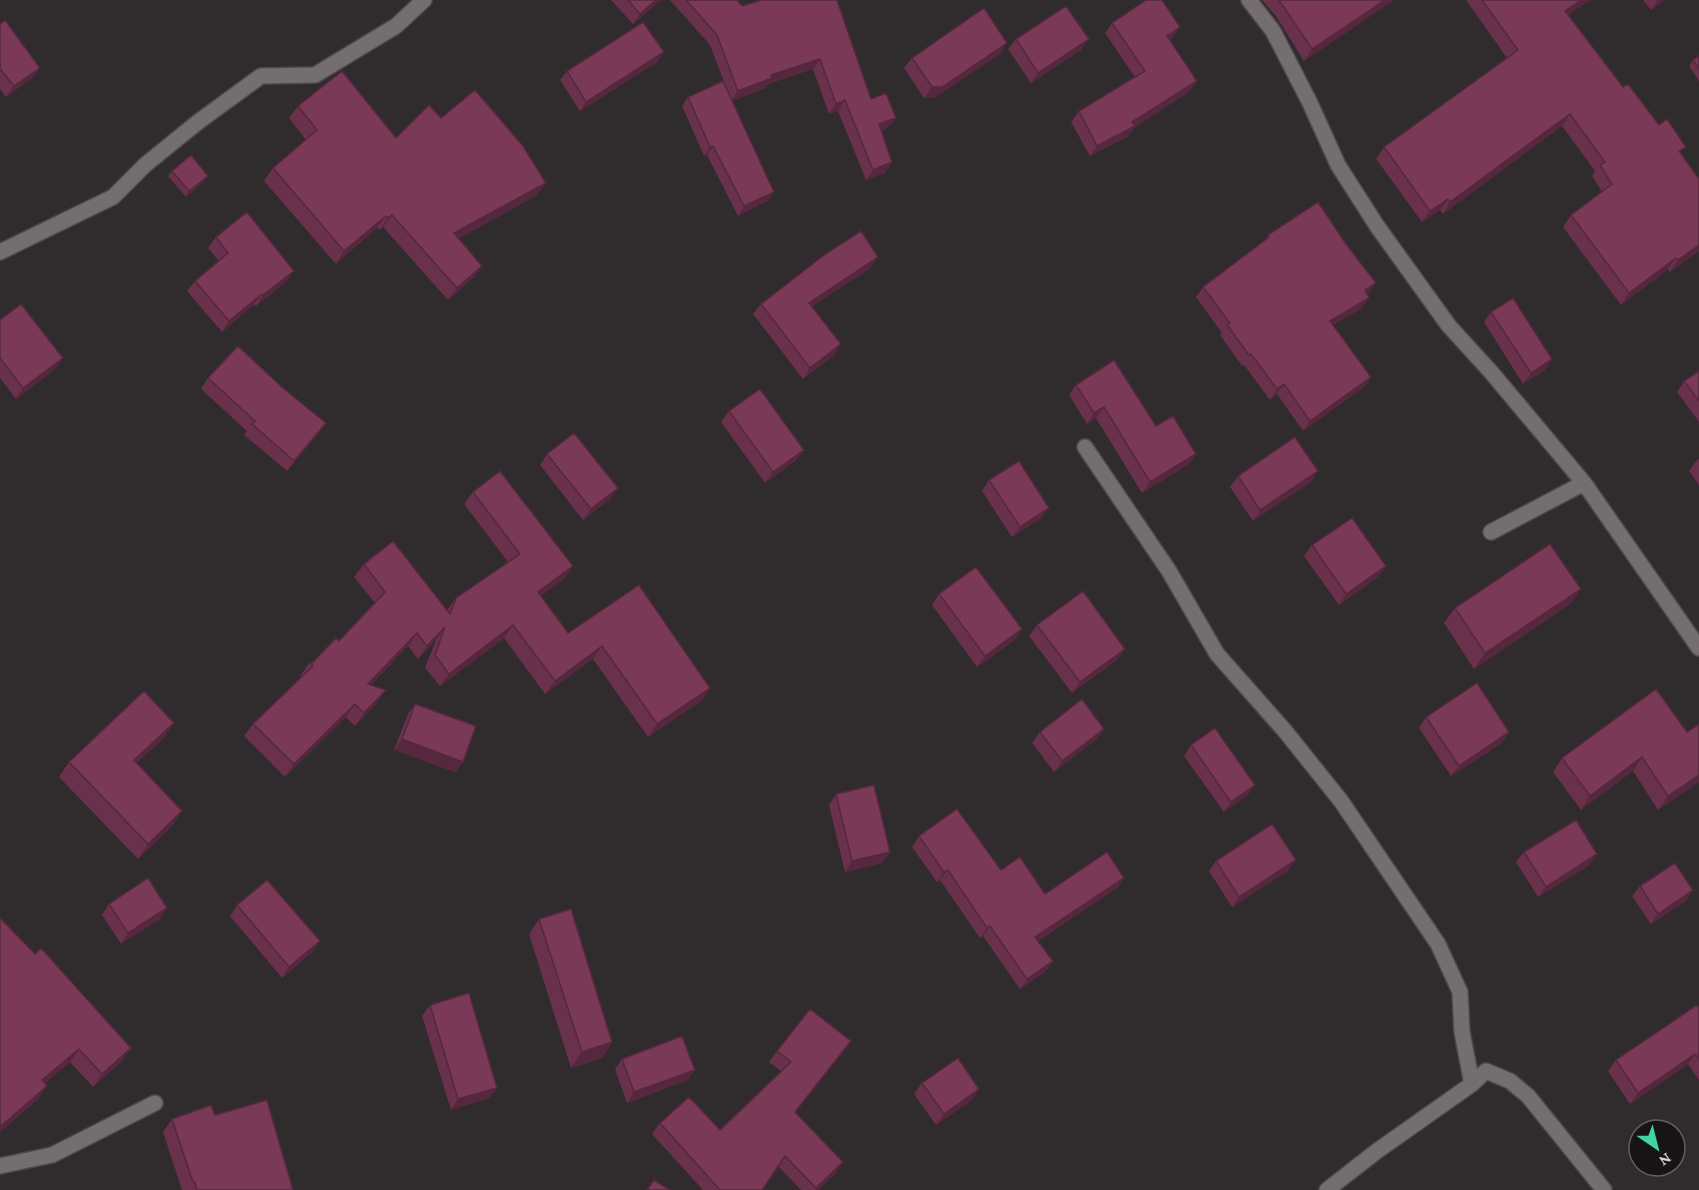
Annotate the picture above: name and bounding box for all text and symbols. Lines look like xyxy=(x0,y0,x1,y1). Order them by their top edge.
north arrow xyxy=(1627,1118,1687,1178)
text: N xyxy=(1656,1150,1675,1170)

